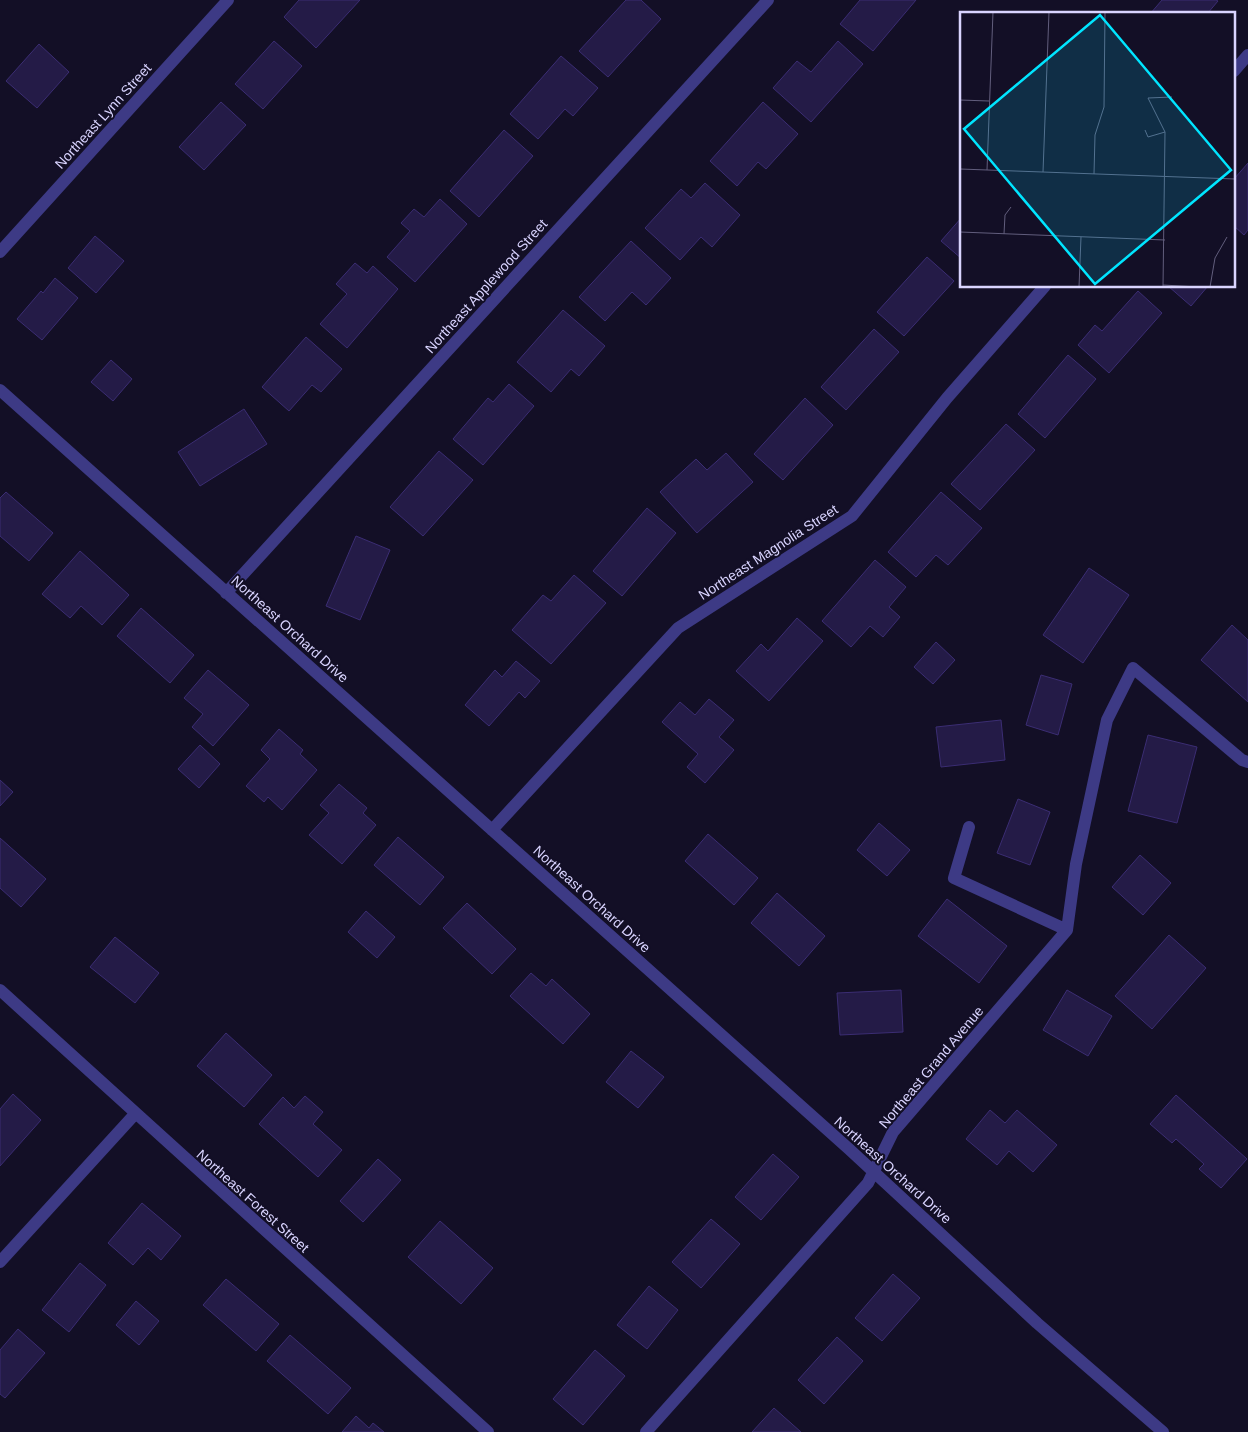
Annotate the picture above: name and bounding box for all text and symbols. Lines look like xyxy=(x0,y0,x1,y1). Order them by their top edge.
inset map xyxy=(960,12,1236,288)
street label: Northeast Lynn Street xyxy=(52,60,154,172)
street label: Northeast Applewood Street xyxy=(422,216,550,356)
street label: Northeast Magnolia Street xyxy=(695,501,841,603)
street label: Northeast Orchard Drive xyxy=(228,572,352,686)
street label: Northeast Orchard Drive xyxy=(530,842,654,956)
street label: Northeast Grand Avenue xyxy=(875,1003,987,1131)
street label: Northeast Orchard Drive xyxy=(831,1113,955,1227)
street label: Northeast Forest Street xyxy=(194,1146,312,1256)

